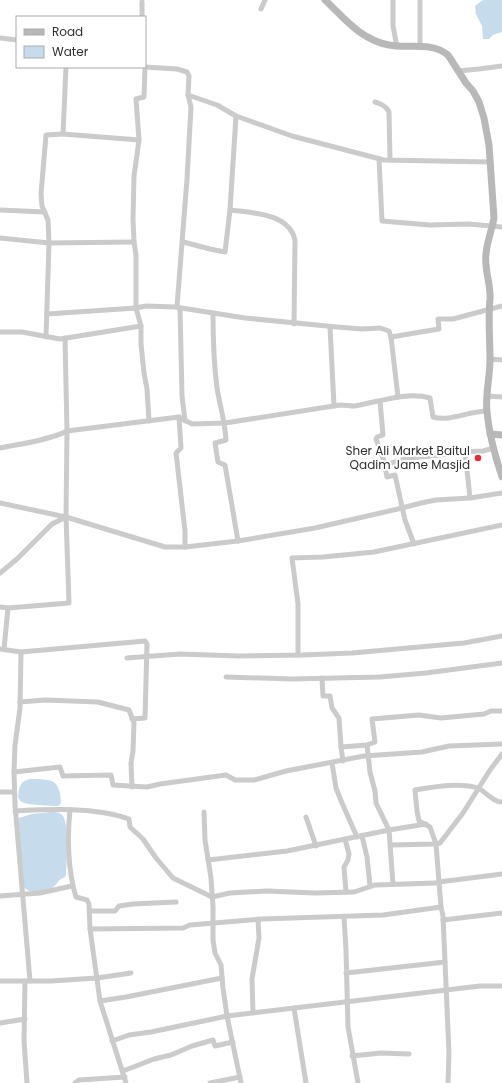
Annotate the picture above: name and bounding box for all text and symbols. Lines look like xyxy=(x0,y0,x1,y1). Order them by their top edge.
legend xyxy=(16,16,146,68)
text: Road xyxy=(52,23,83,40)
text: Water xyxy=(52,43,89,60)
place label: Sher Ali Market Baitul Qadim Jame Masjid xyxy=(345,442,470,473)
marker: Sher Ali Market Baitul Qadim Jame Masjid xyxy=(473,453,483,463)

